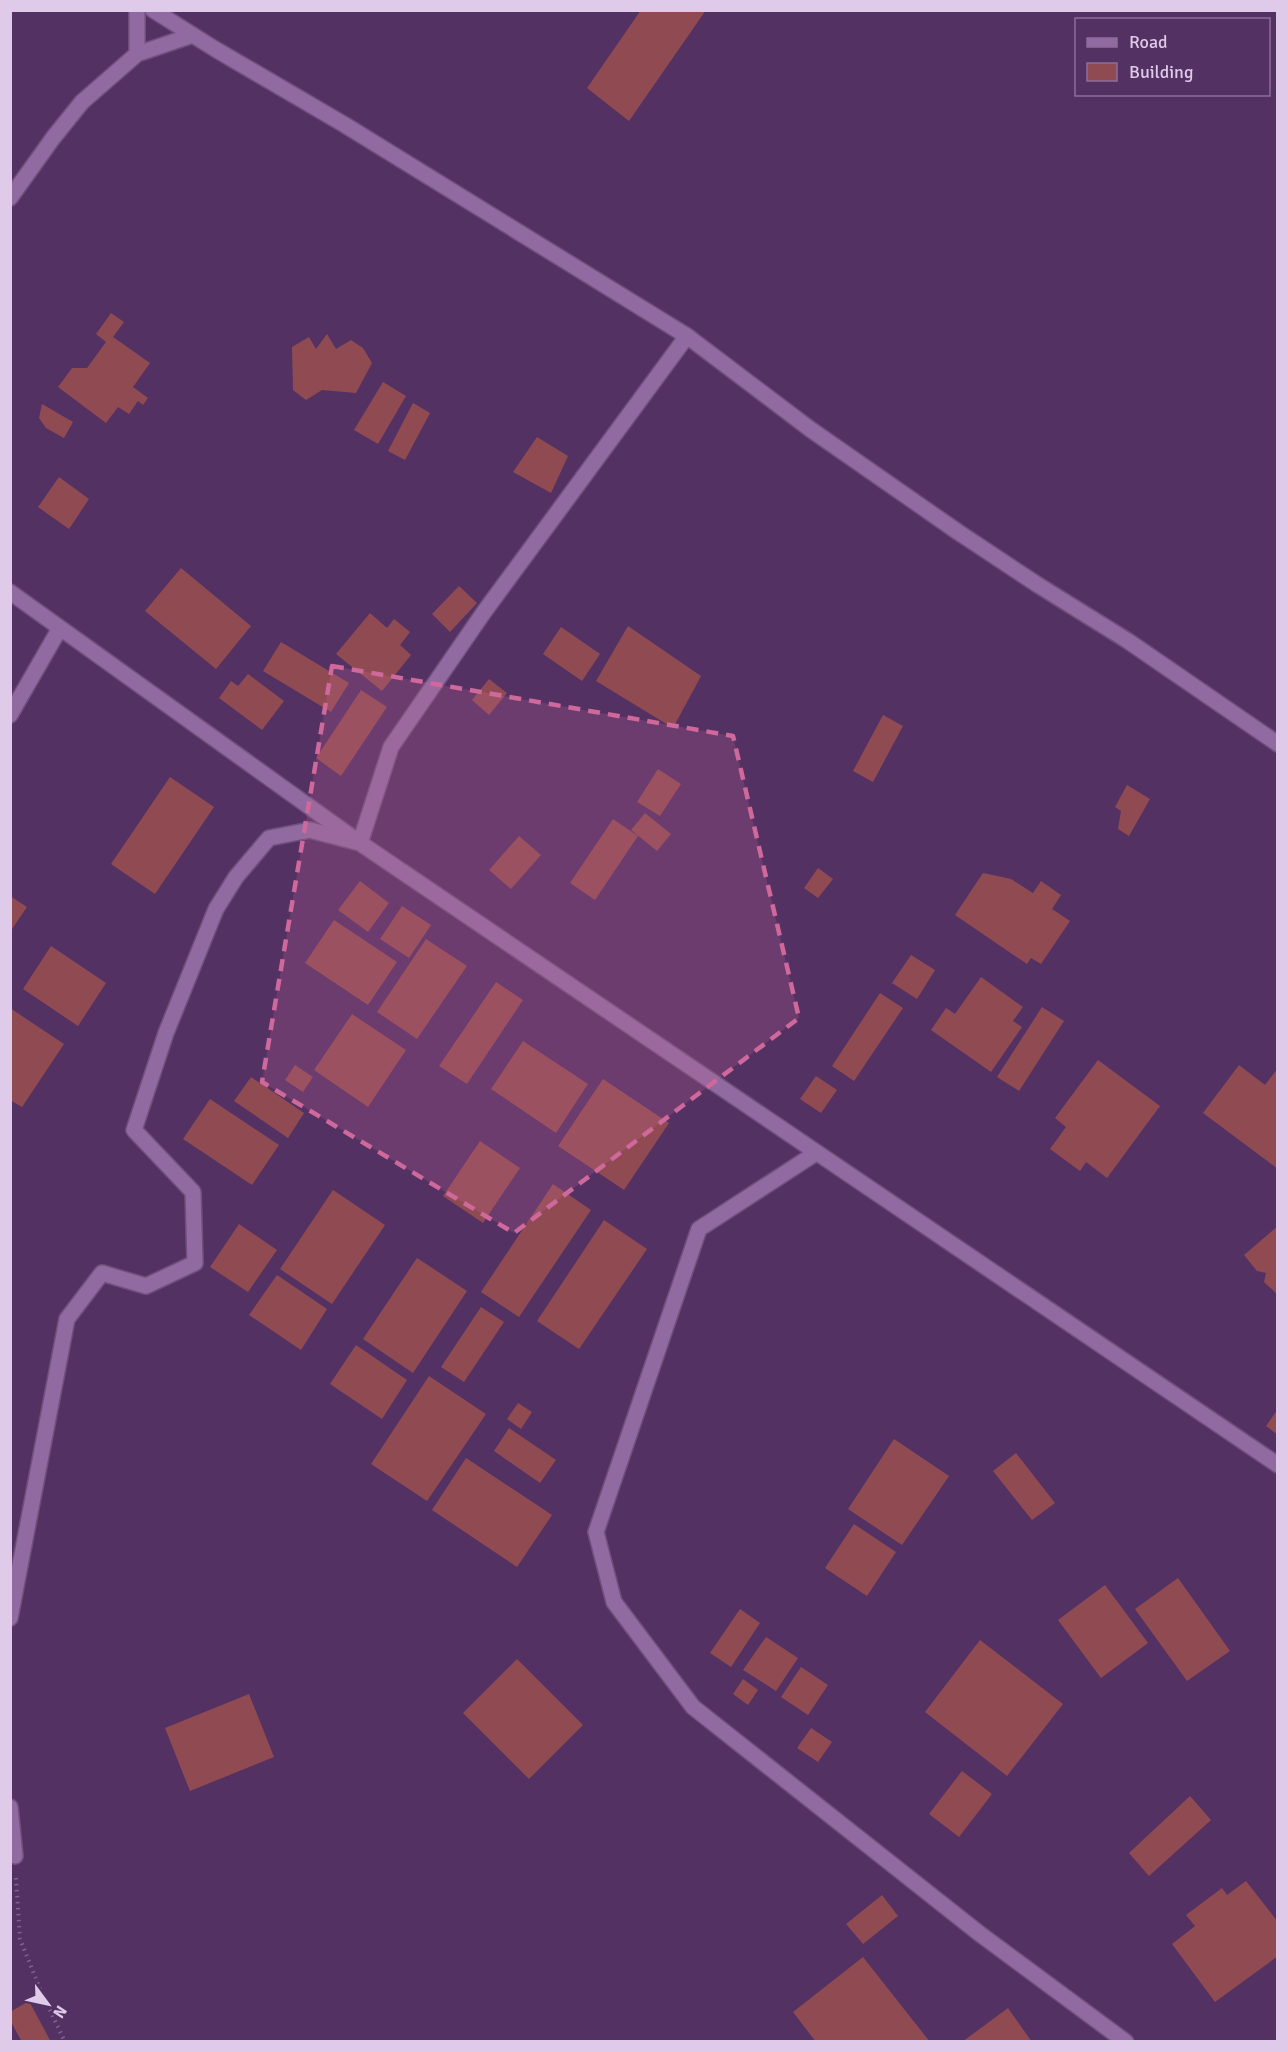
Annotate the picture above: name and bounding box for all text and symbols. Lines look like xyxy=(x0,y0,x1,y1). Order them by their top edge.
legend xyxy=(1075,18,1270,96)
text: Road xyxy=(1129,31,1168,53)
text: Building xyxy=(1129,61,1193,83)
north arrow xyxy=(18,1974,78,2034)
text: N xyxy=(48,2002,71,2022)

